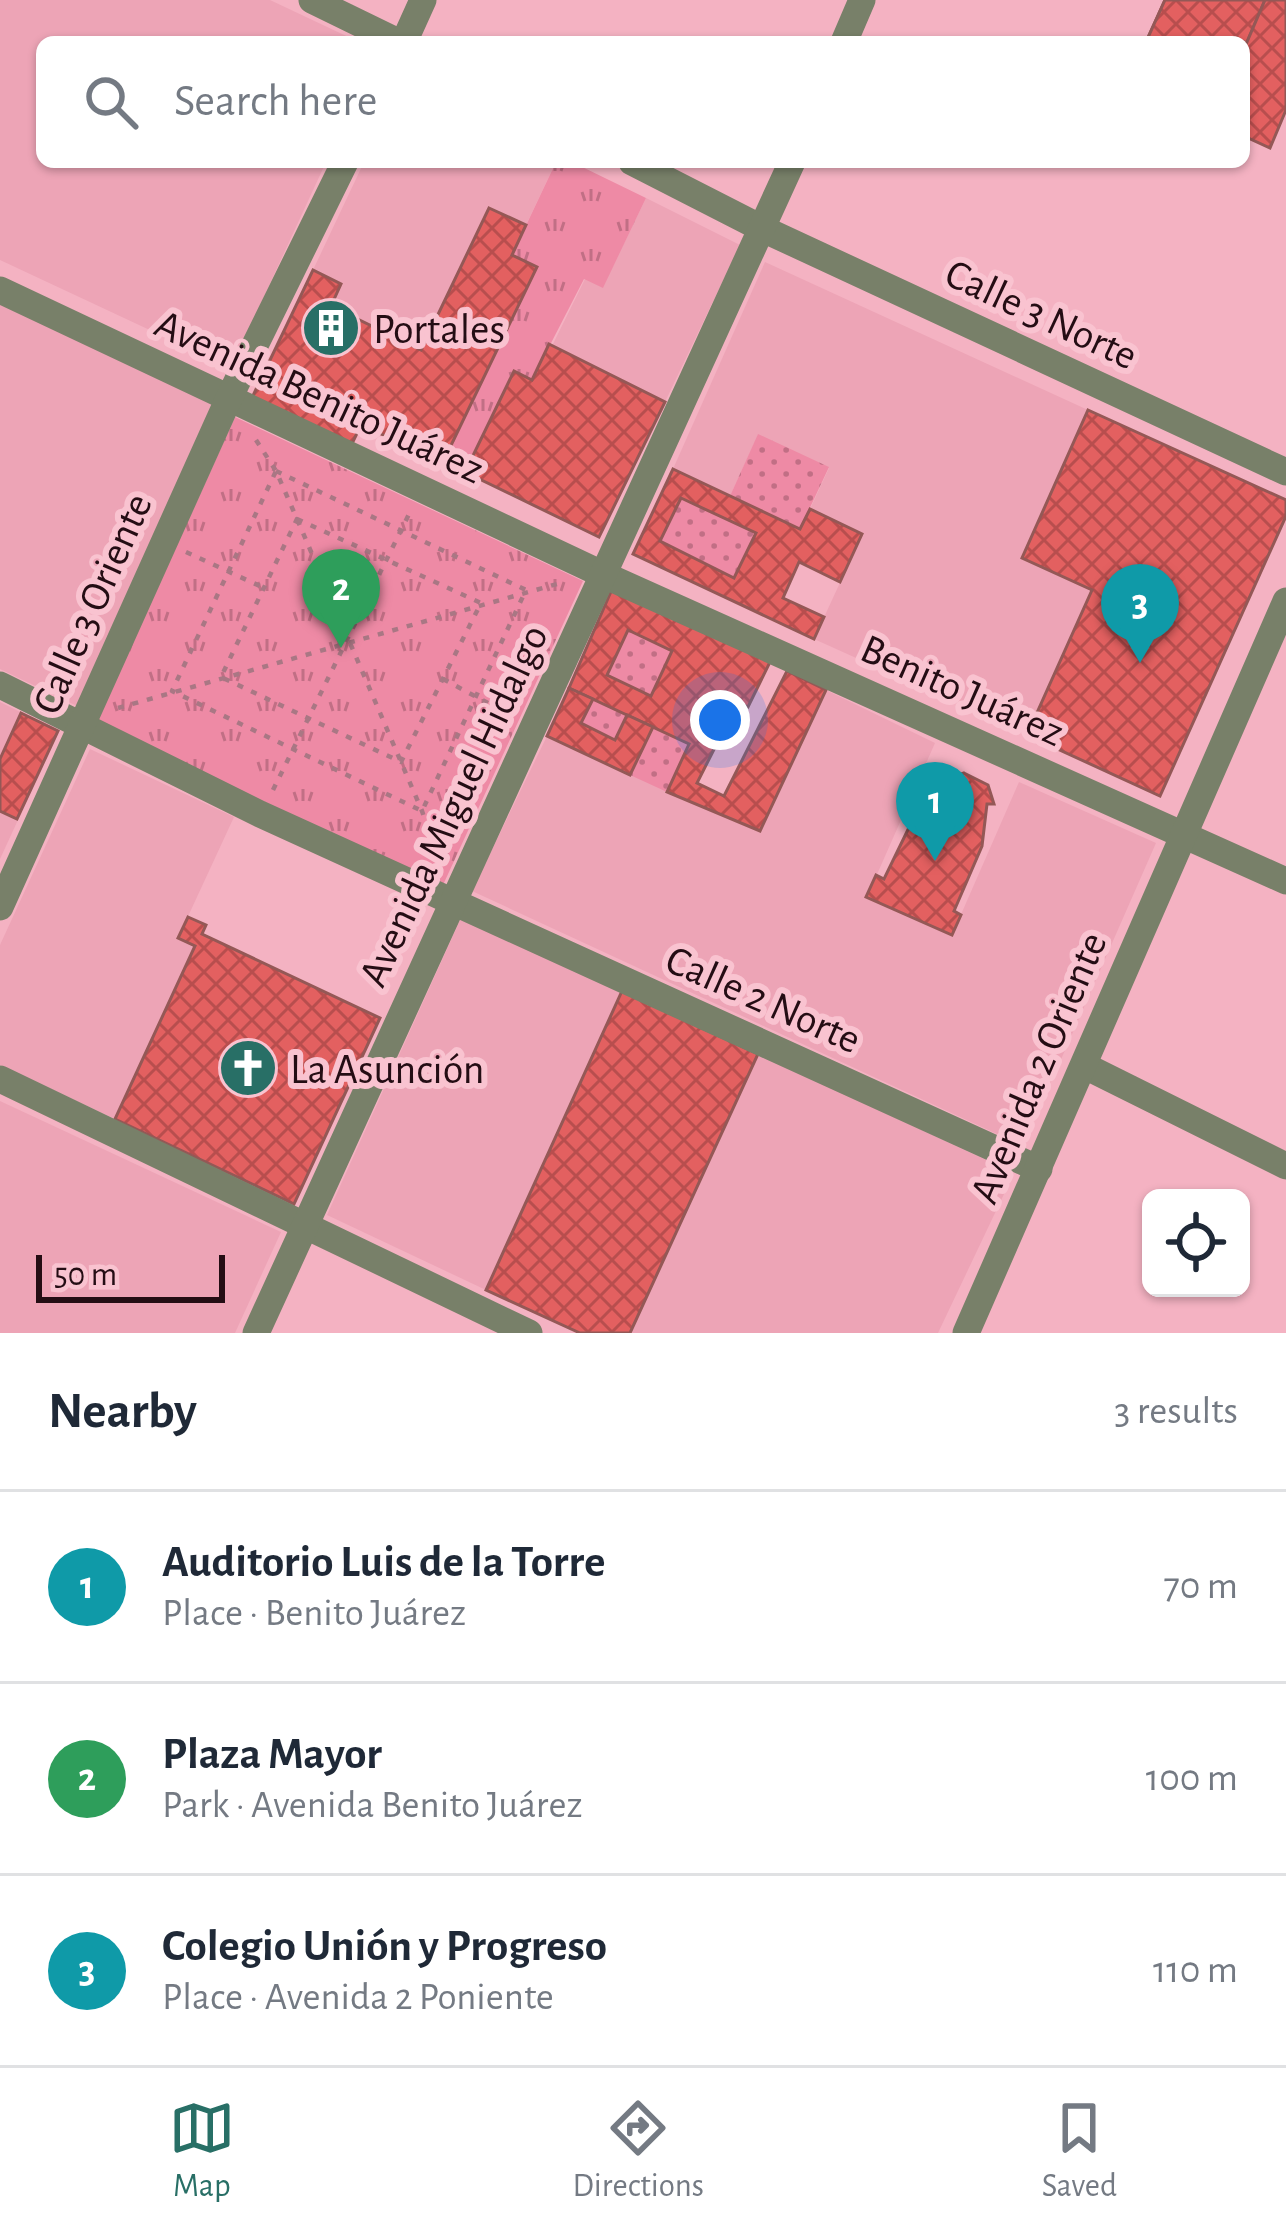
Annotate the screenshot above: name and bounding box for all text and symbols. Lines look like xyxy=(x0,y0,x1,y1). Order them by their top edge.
search box xyxy=(36,36,1250,168)
icon: search xyxy=(78,69,144,135)
text: Search here xyxy=(174,79,377,124)
street label: Calle 3 Norte xyxy=(939,252,1144,377)
building icon: Portales xyxy=(300,297,362,359)
street label: Avenida Benito Juárez xyxy=(149,302,490,491)
place label: Portales xyxy=(373,309,505,351)
street label: Calle 3 Oriente xyxy=(26,487,160,720)
pin: 2 xyxy=(302,549,380,648)
pin: 3 xyxy=(1101,564,1179,663)
street label: Avenida Miguel Hidalgo xyxy=(352,619,556,993)
street label: Benito Juárez xyxy=(855,628,1070,754)
your location xyxy=(690,690,750,750)
pin: 1 xyxy=(896,762,974,861)
street label: Avenida 2 Oriente xyxy=(963,926,1115,1209)
street label: Calle 2 Norte xyxy=(660,938,867,1061)
church icon: La Asunción xyxy=(217,1037,279,1099)
place label: La Asunción xyxy=(290,1049,485,1091)
map controls xyxy=(1142,1189,1250,1297)
button: locate xyxy=(1142,1189,1250,1297)
scale bar xyxy=(36,1249,225,1302)
text: 50 m xyxy=(54,1259,117,1292)
text: Nearby xyxy=(48,1386,197,1437)
text: 3 results xyxy=(1114,1392,1238,1431)
text: Auditorio Luis de la Torre xyxy=(162,1540,605,1585)
text: 1 xyxy=(80,1567,94,1606)
text: 70 m xyxy=(1164,1567,1238,1606)
text: Place · Benito Juárez xyxy=(162,1594,466,1633)
text: Plaza Mayor xyxy=(162,1732,382,1777)
text: 2 xyxy=(78,1759,96,1798)
text: 100 m xyxy=(1146,1759,1238,1798)
text: Park · Avenida Benito Juárez xyxy=(162,1786,582,1825)
text: Colegio Unión y Progreso xyxy=(162,1924,607,1969)
text: 3 xyxy=(79,1951,95,1990)
text: 110 m xyxy=(1153,1951,1238,1990)
text: Place · Avenida 2 Poniente xyxy=(162,1978,554,2017)
tab: Map xyxy=(169,2095,235,2207)
tab: Directions xyxy=(572,2095,704,2207)
tab: Saved xyxy=(1042,2095,1117,2207)

